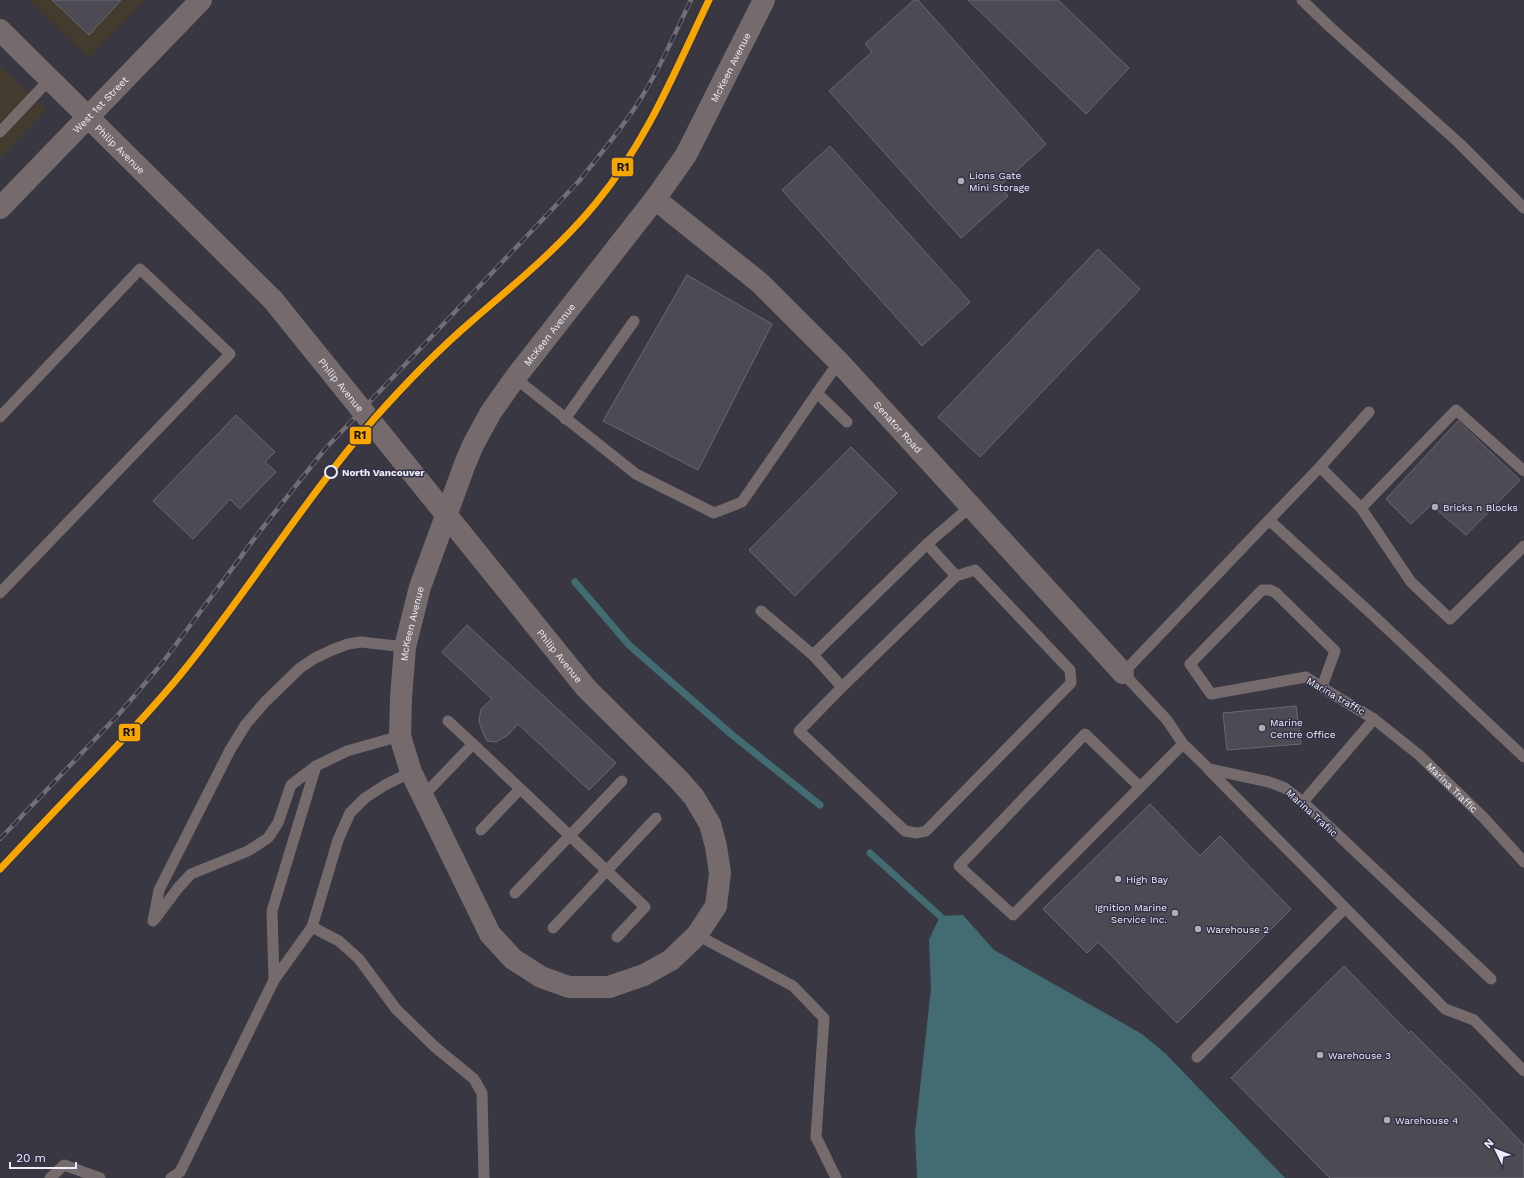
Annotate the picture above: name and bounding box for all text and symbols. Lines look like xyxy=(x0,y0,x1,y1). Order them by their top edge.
street label: McKeen Avenue xyxy=(708,30,752,104)
street label: West 1st Street xyxy=(70,73,131,135)
street label: Philip Avenue xyxy=(93,122,147,176)
line badge: R1 xyxy=(611,157,634,177)
text: R1 xyxy=(617,161,629,174)
place label: Lions Gate Mini Storage xyxy=(969,170,1030,193)
marker: Lions Gate Mini Storage xyxy=(956,176,966,186)
street label: McKeen Avenue xyxy=(521,301,577,368)
street label: Philip Avenue xyxy=(317,356,366,414)
street label: Senator Road xyxy=(872,399,924,455)
line badge: R1 xyxy=(349,426,372,445)
text: R1 xyxy=(354,429,366,442)
marker: North Vancouver xyxy=(324,465,338,479)
place label: North Vancouver xyxy=(342,467,425,478)
marker: Bricks n Blocks xyxy=(1430,502,1440,512)
place label: Bricks n Blocks xyxy=(1443,502,1518,513)
street label: McKeen Avenue xyxy=(398,585,426,661)
street label: Philip Avenue xyxy=(535,627,585,685)
street label: Marina traffic xyxy=(1305,675,1367,717)
place label: Marine Centre Office xyxy=(1270,717,1336,740)
line badge: R1 xyxy=(118,723,141,742)
marker: Marine Centre Office xyxy=(1257,723,1267,733)
text: R1 xyxy=(123,726,135,739)
street label: Marina Traffic xyxy=(1424,760,1480,815)
street label: Marina Trafiic xyxy=(1284,787,1340,839)
marker: High Bay xyxy=(1113,874,1123,884)
place label: High Bay xyxy=(1126,874,1169,885)
place label: Ignition Marine Service Inc. xyxy=(1095,902,1167,925)
marker: Ignition Marine Service Inc. xyxy=(1170,908,1180,918)
marker: Warehouse 2 xyxy=(1193,924,1203,934)
place label: Warehouse 2 xyxy=(1206,924,1269,935)
marker: Warehouse 3 xyxy=(1315,1050,1325,1060)
place label: Warehouse 3 xyxy=(1328,1050,1391,1061)
marker: Warehouse 4 xyxy=(1382,1115,1392,1125)
place label: Warehouse 4 xyxy=(1395,1115,1458,1126)
north arrow xyxy=(1476,1130,1516,1170)
text: N xyxy=(1482,1136,1497,1151)
scale bar xyxy=(10,1144,76,1170)
text: 20 m xyxy=(16,1151,46,1165)

